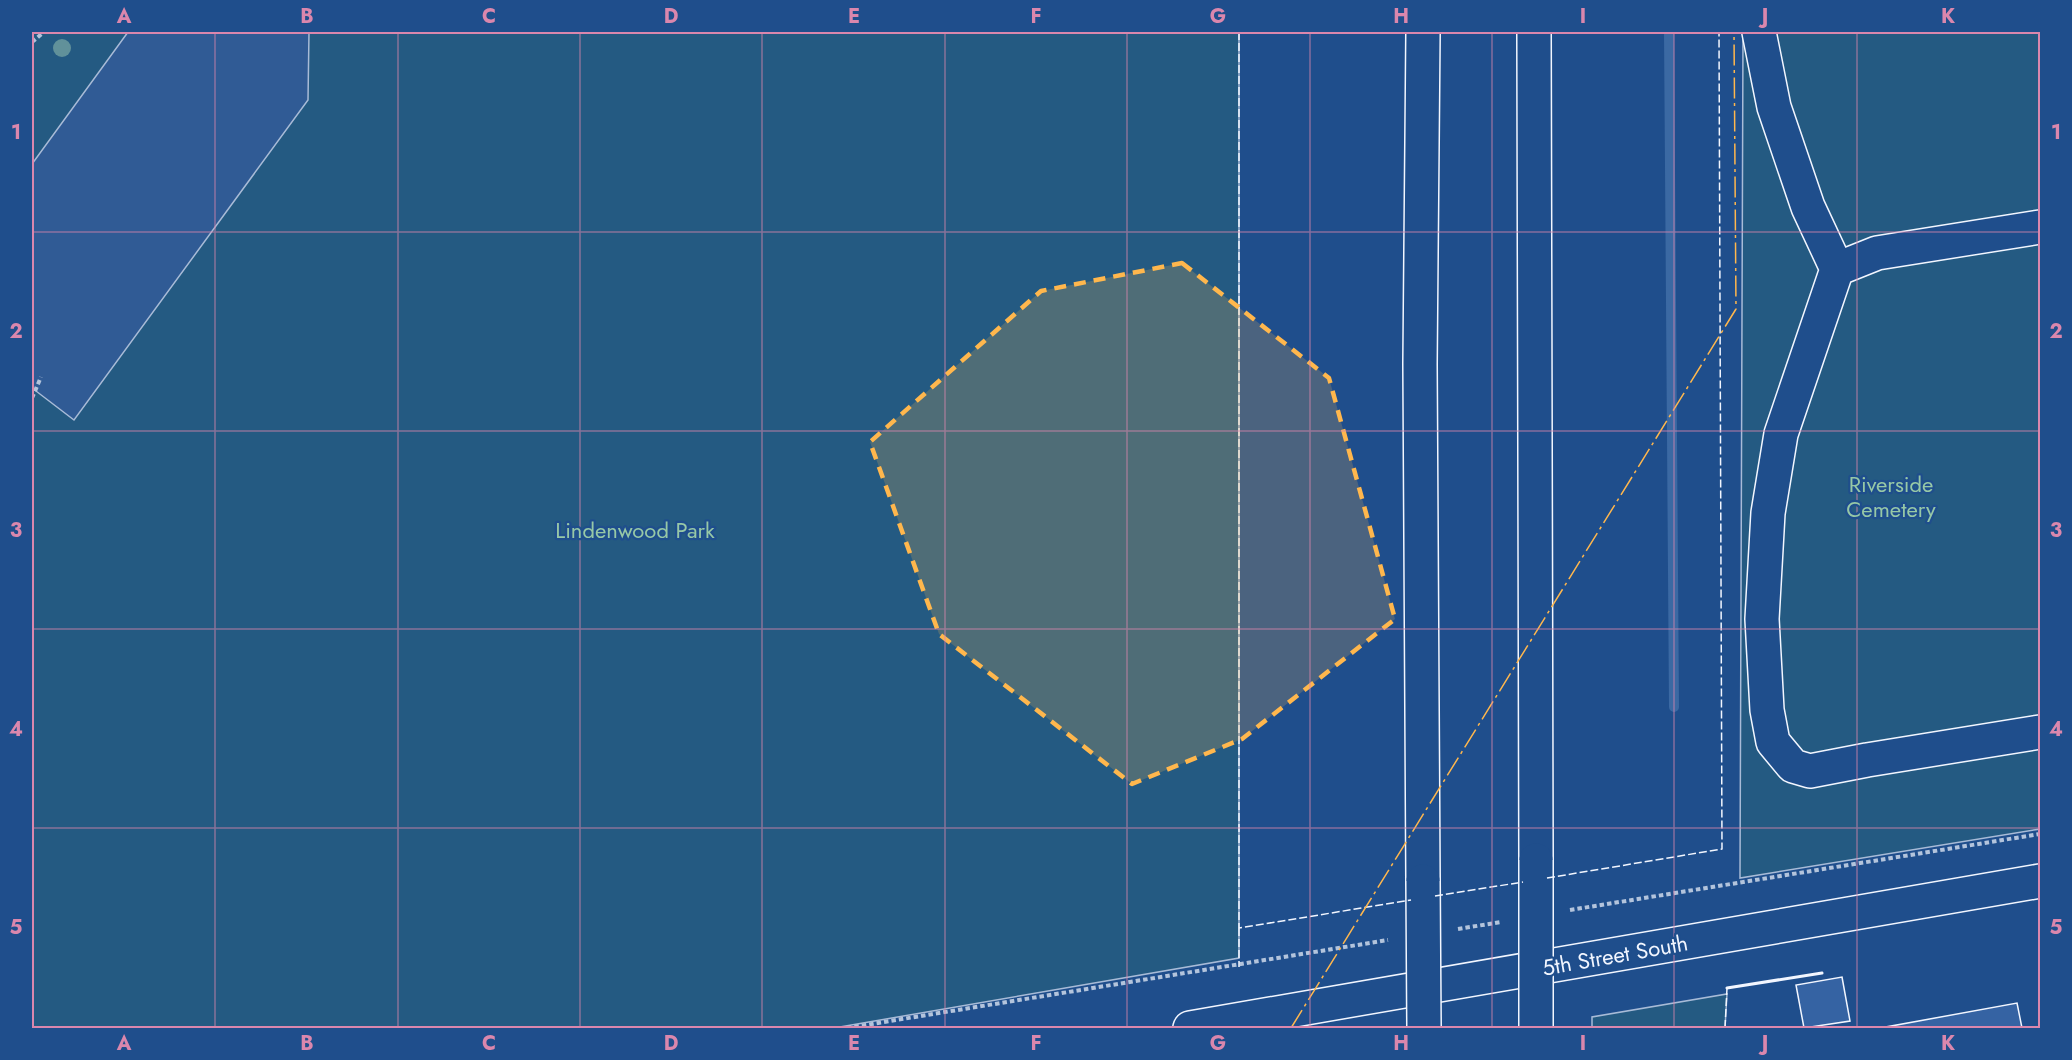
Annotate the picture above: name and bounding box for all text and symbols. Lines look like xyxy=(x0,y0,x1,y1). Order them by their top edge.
text: A xyxy=(116,2,132,31)
text: B xyxy=(300,2,314,31)
text: C xyxy=(482,2,496,31)
text: D xyxy=(664,2,678,31)
text: E xyxy=(848,2,860,31)
text: F xyxy=(1030,2,1042,31)
text: G xyxy=(1210,2,1226,31)
text: H xyxy=(1393,2,1409,31)
text: I xyxy=(1580,2,1586,31)
text: J xyxy=(1758,2,1768,31)
text: K xyxy=(1941,2,1955,31)
text: 1 xyxy=(11,118,21,147)
text: 1 xyxy=(2051,118,2061,147)
text: 2 xyxy=(9,317,23,346)
text: 2 xyxy=(2049,317,2063,346)
park label: Riverside Cemetery xyxy=(1846,468,1936,525)
park label: Lindenwood Park xyxy=(555,514,715,546)
text: 3 xyxy=(10,516,22,545)
text: 3 xyxy=(2050,516,2062,545)
text: 4 xyxy=(9,715,23,744)
text: 4 xyxy=(2049,715,2063,744)
text: 5 xyxy=(10,913,23,942)
text: 5 xyxy=(2050,913,2063,942)
street label: 5th Street South xyxy=(1540,926,1690,984)
text: A xyxy=(116,1029,132,1058)
text: B xyxy=(300,1029,314,1058)
text: C xyxy=(482,1029,496,1058)
text: D xyxy=(664,1029,678,1058)
text: E xyxy=(848,1029,860,1058)
text: F xyxy=(1030,1029,1042,1058)
text: G xyxy=(1210,1029,1226,1058)
text: H xyxy=(1393,1029,1409,1058)
text: I xyxy=(1580,1029,1586,1058)
text: J xyxy=(1758,1029,1768,1058)
text: K xyxy=(1941,1029,1955,1058)

